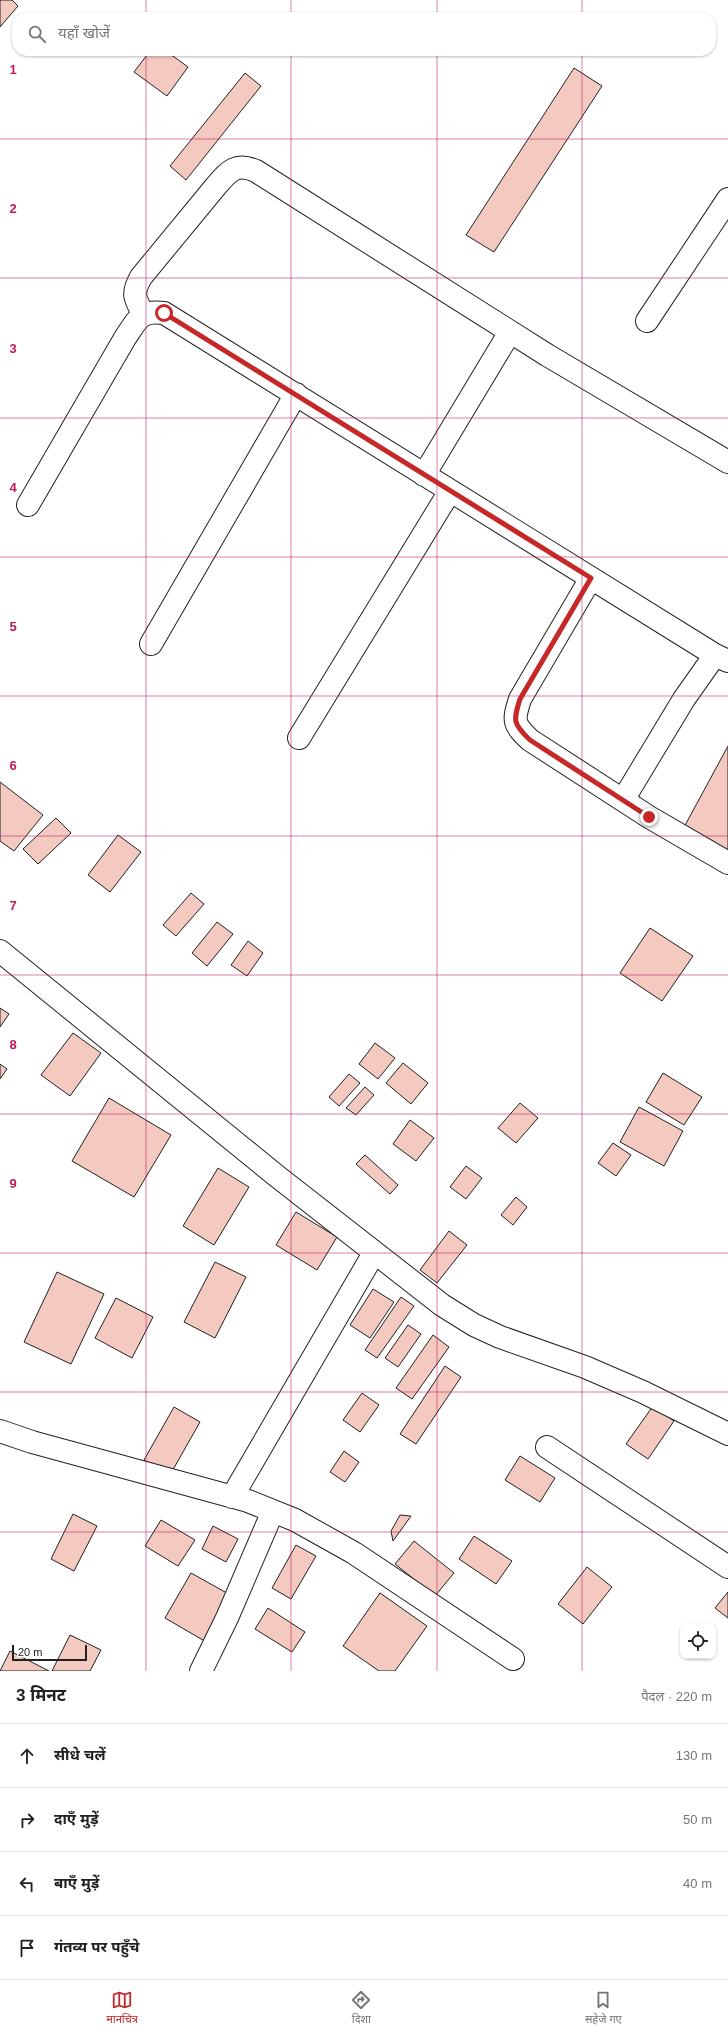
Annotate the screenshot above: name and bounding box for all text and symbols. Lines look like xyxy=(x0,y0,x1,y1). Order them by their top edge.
search box xyxy=(12,12,716,56)
icon: search xyxy=(26,23,48,45)
text: यहाँ खोजें xyxy=(58,24,110,41)
text: 1 xyxy=(9,62,17,77)
text: 2 xyxy=(9,201,17,216)
route start xyxy=(155,304,173,322)
text: 3 xyxy=(9,341,17,356)
text: 4 xyxy=(9,480,17,495)
text: 5 xyxy=(9,619,17,634)
text: 6 xyxy=(9,758,17,773)
route end xyxy=(640,808,658,826)
text: 7 xyxy=(9,898,17,913)
text: 8 xyxy=(9,1037,17,1052)
text: 9 xyxy=(9,1176,17,1191)
map controls xyxy=(680,1623,716,1659)
button: locate xyxy=(680,1623,716,1659)
scale bar xyxy=(12,1643,87,1662)
text: 20 m xyxy=(18,1646,42,1658)
text: 3 मिनट xyxy=(16,1686,66,1705)
text: पैदल · 220 m xyxy=(641,1689,712,1704)
icon: ahead xyxy=(16,1745,38,1767)
text: सीधे चलें xyxy=(54,1746,105,1763)
text: 130 m xyxy=(676,1748,712,1763)
icon: right xyxy=(16,1809,38,1831)
text: दाएँ मुड़ें xyxy=(54,1810,98,1827)
text: 50 m xyxy=(683,1812,712,1827)
icon: left xyxy=(16,1873,38,1895)
text: बाएँ मुड़ें xyxy=(54,1874,99,1891)
text: 40 m xyxy=(683,1876,712,1891)
icon: arrive xyxy=(16,1937,38,1959)
text: गंतव्य पर पहुँचे xyxy=(54,1938,139,1955)
tab: मानचित्र xyxy=(106,1989,138,2027)
tab: दिशा xyxy=(350,1989,372,2027)
tab: सहेजे गए xyxy=(585,1989,622,2027)

